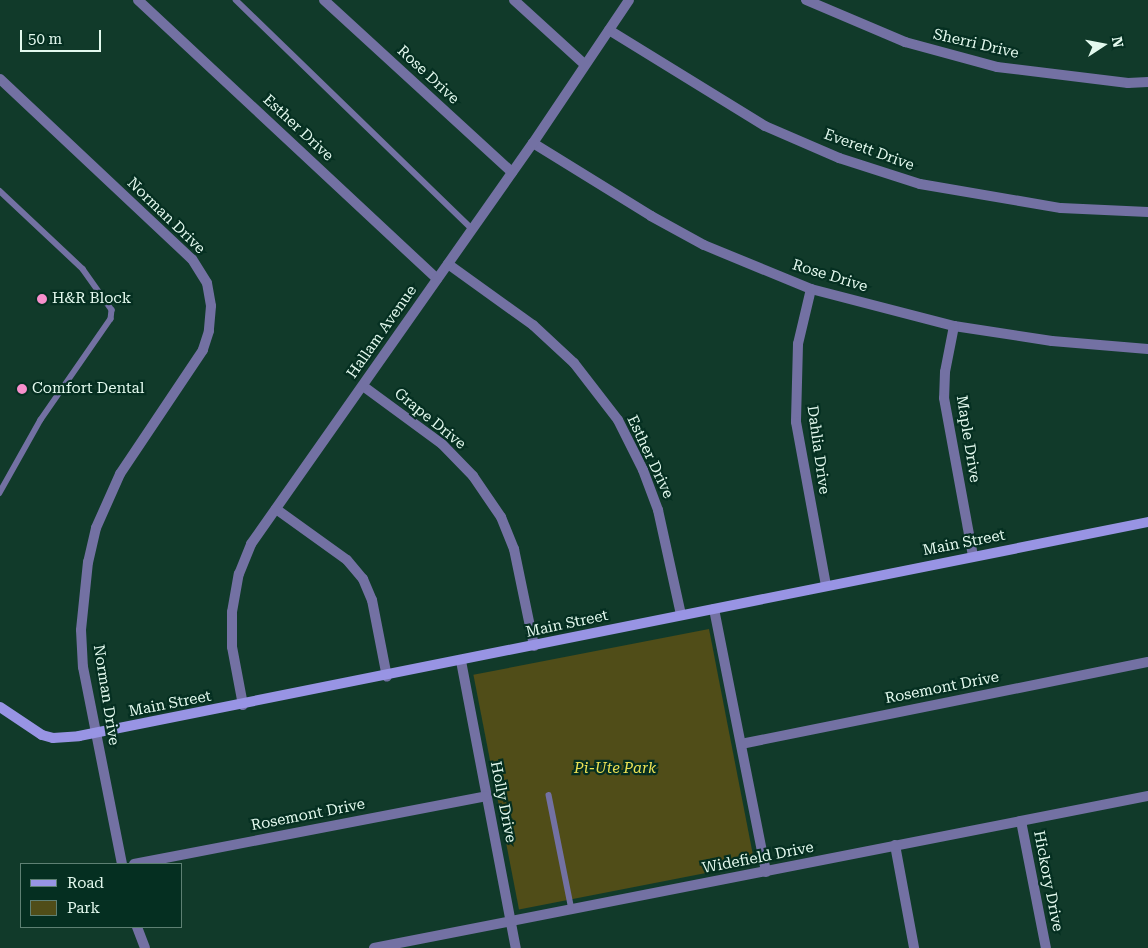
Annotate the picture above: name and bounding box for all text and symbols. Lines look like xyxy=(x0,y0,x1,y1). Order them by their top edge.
scale bar xyxy=(22,20,104,52)
north arrow xyxy=(1078,20,1128,70)
street label: Sherri Drive xyxy=(931,25,1021,63)
text: 50 m xyxy=(28,30,62,48)
text: N xyxy=(1109,35,1127,49)
street label: Rose Drive xyxy=(393,42,463,108)
street label: Esther Drive xyxy=(259,91,337,165)
street label: Everett Drive xyxy=(821,125,917,175)
street label: Norman Drive xyxy=(123,174,209,258)
street label: Rose Drive xyxy=(790,256,870,296)
street label: Hallam Avenue xyxy=(343,282,421,382)
place label: H&R Block xyxy=(52,290,131,308)
marker: H&R Block xyxy=(36,293,48,305)
place label: Comfort Dental xyxy=(32,380,144,398)
marker: Comfort Dental xyxy=(16,383,28,395)
street label: Grape Drive xyxy=(391,385,469,453)
street label: Maple Drive xyxy=(952,394,984,484)
street label: Dahlia Drive xyxy=(803,404,833,496)
street label: Esther Drive xyxy=(623,413,677,501)
street label: Main Street xyxy=(921,526,1007,560)
street label: Main Street xyxy=(524,607,610,641)
street label: Norman Drive xyxy=(89,643,123,747)
street label: Rosemont Drive xyxy=(883,668,1001,708)
street label: Main Street xyxy=(127,687,213,721)
street label: Holly Drive xyxy=(486,760,520,844)
park label: Pi-Ute Park xyxy=(574,760,656,778)
street label: Rosemont Drive xyxy=(249,795,367,835)
street label: Hickory Drive xyxy=(1029,829,1067,933)
street label: Widefield Drive xyxy=(701,838,815,878)
legend xyxy=(20,863,182,928)
text: Road xyxy=(67,874,104,892)
text: Park xyxy=(67,899,100,917)

